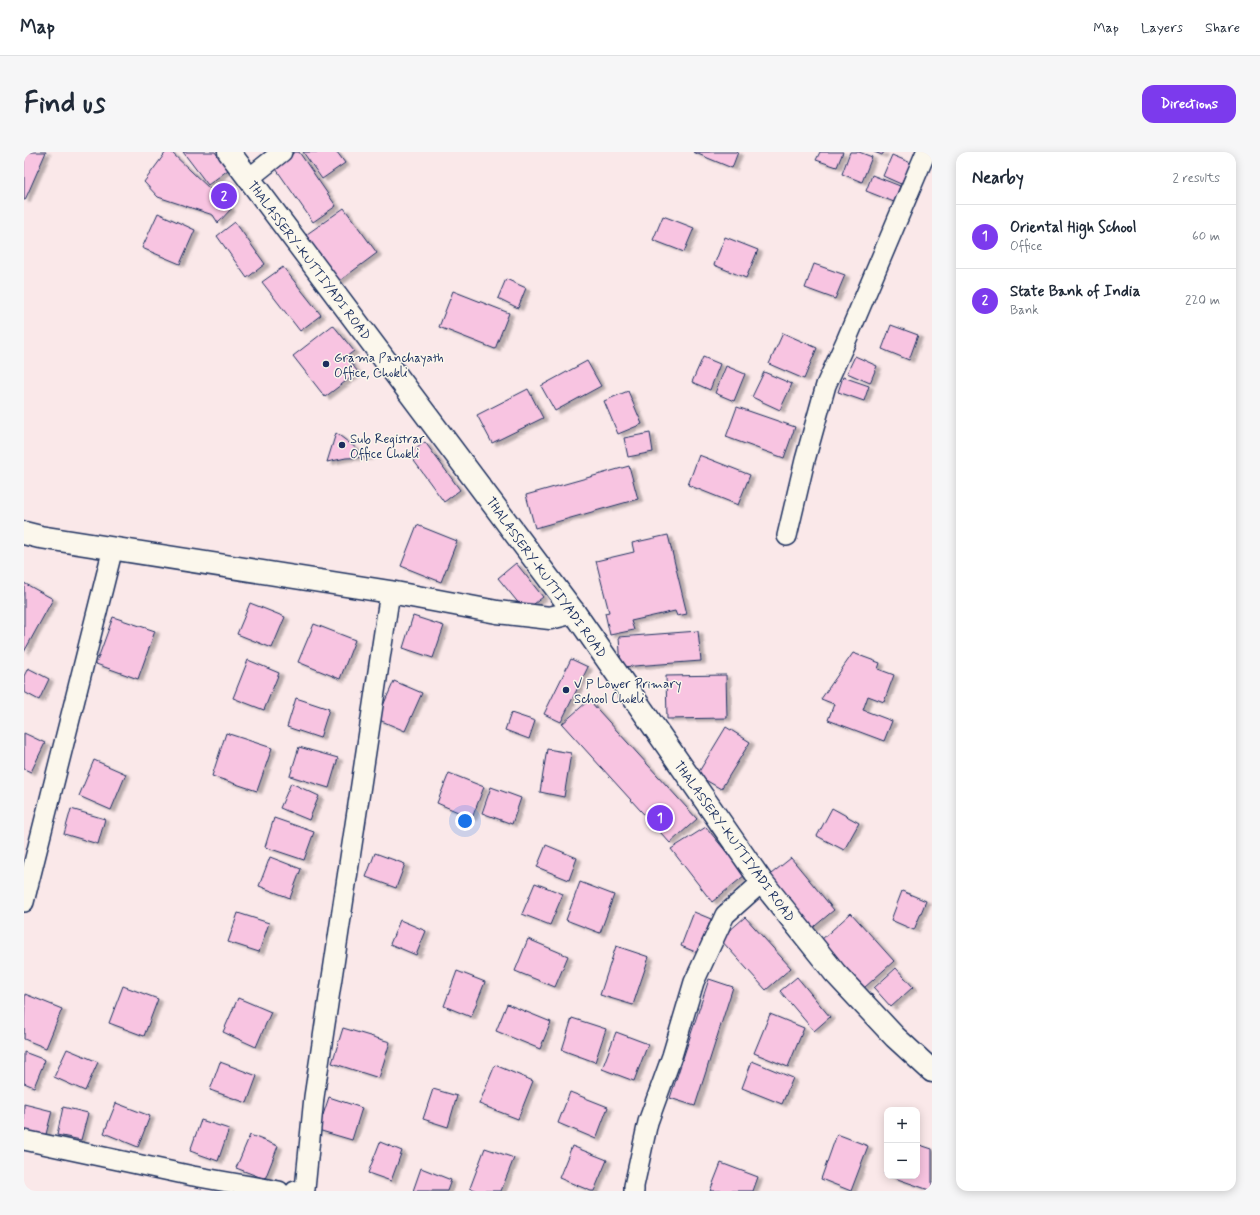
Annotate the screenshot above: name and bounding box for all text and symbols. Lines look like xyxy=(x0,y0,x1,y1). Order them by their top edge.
text: Map xyxy=(20,15,55,40)
text: Map xyxy=(1093,19,1119,37)
text: Layers xyxy=(1141,19,1183,37)
text: Share xyxy=(1205,19,1240,37)
button: Directions xyxy=(1142,85,1236,123)
text: Find us xyxy=(24,86,105,123)
text: Nearby xyxy=(972,167,1024,189)
text: 2 results xyxy=(1173,170,1220,187)
street label: THALASSERY-KUTTIYADI ROAD xyxy=(243,178,374,344)
pin: 2 xyxy=(211,181,237,211)
text: Oriental High School xyxy=(1010,218,1136,238)
text: 1 xyxy=(982,228,988,245)
text: 60 m xyxy=(1192,228,1220,245)
text: Office xyxy=(1010,238,1042,255)
text: State Bank of India xyxy=(1010,282,1141,302)
text: 2 xyxy=(982,292,988,309)
text: 220 m xyxy=(1185,292,1220,309)
text: Bank xyxy=(1010,302,1039,319)
place label: Grama Panchayath Office, Chokli xyxy=(334,350,444,382)
marker: Grama Panchayath Office, Chokli xyxy=(321,359,331,369)
place label: Sub Registrar Office Chokli xyxy=(350,431,425,463)
marker: Sub Registrar Office Chokli xyxy=(337,440,347,450)
street label: THALASSERY-KUTTIYADI ROAD xyxy=(482,494,610,662)
place label: V P Lower Primary School Chokli xyxy=(574,676,681,708)
marker: V P Lower Primary School Chokli xyxy=(561,685,571,695)
street label: THALASSERY-KUTTIYADI ROAD xyxy=(670,758,798,926)
pin: 1 xyxy=(647,803,673,833)
your location xyxy=(455,811,475,831)
map controls xyxy=(884,1107,920,1179)
button: + xyxy=(884,1107,920,1143)
button: − xyxy=(884,1143,920,1179)

